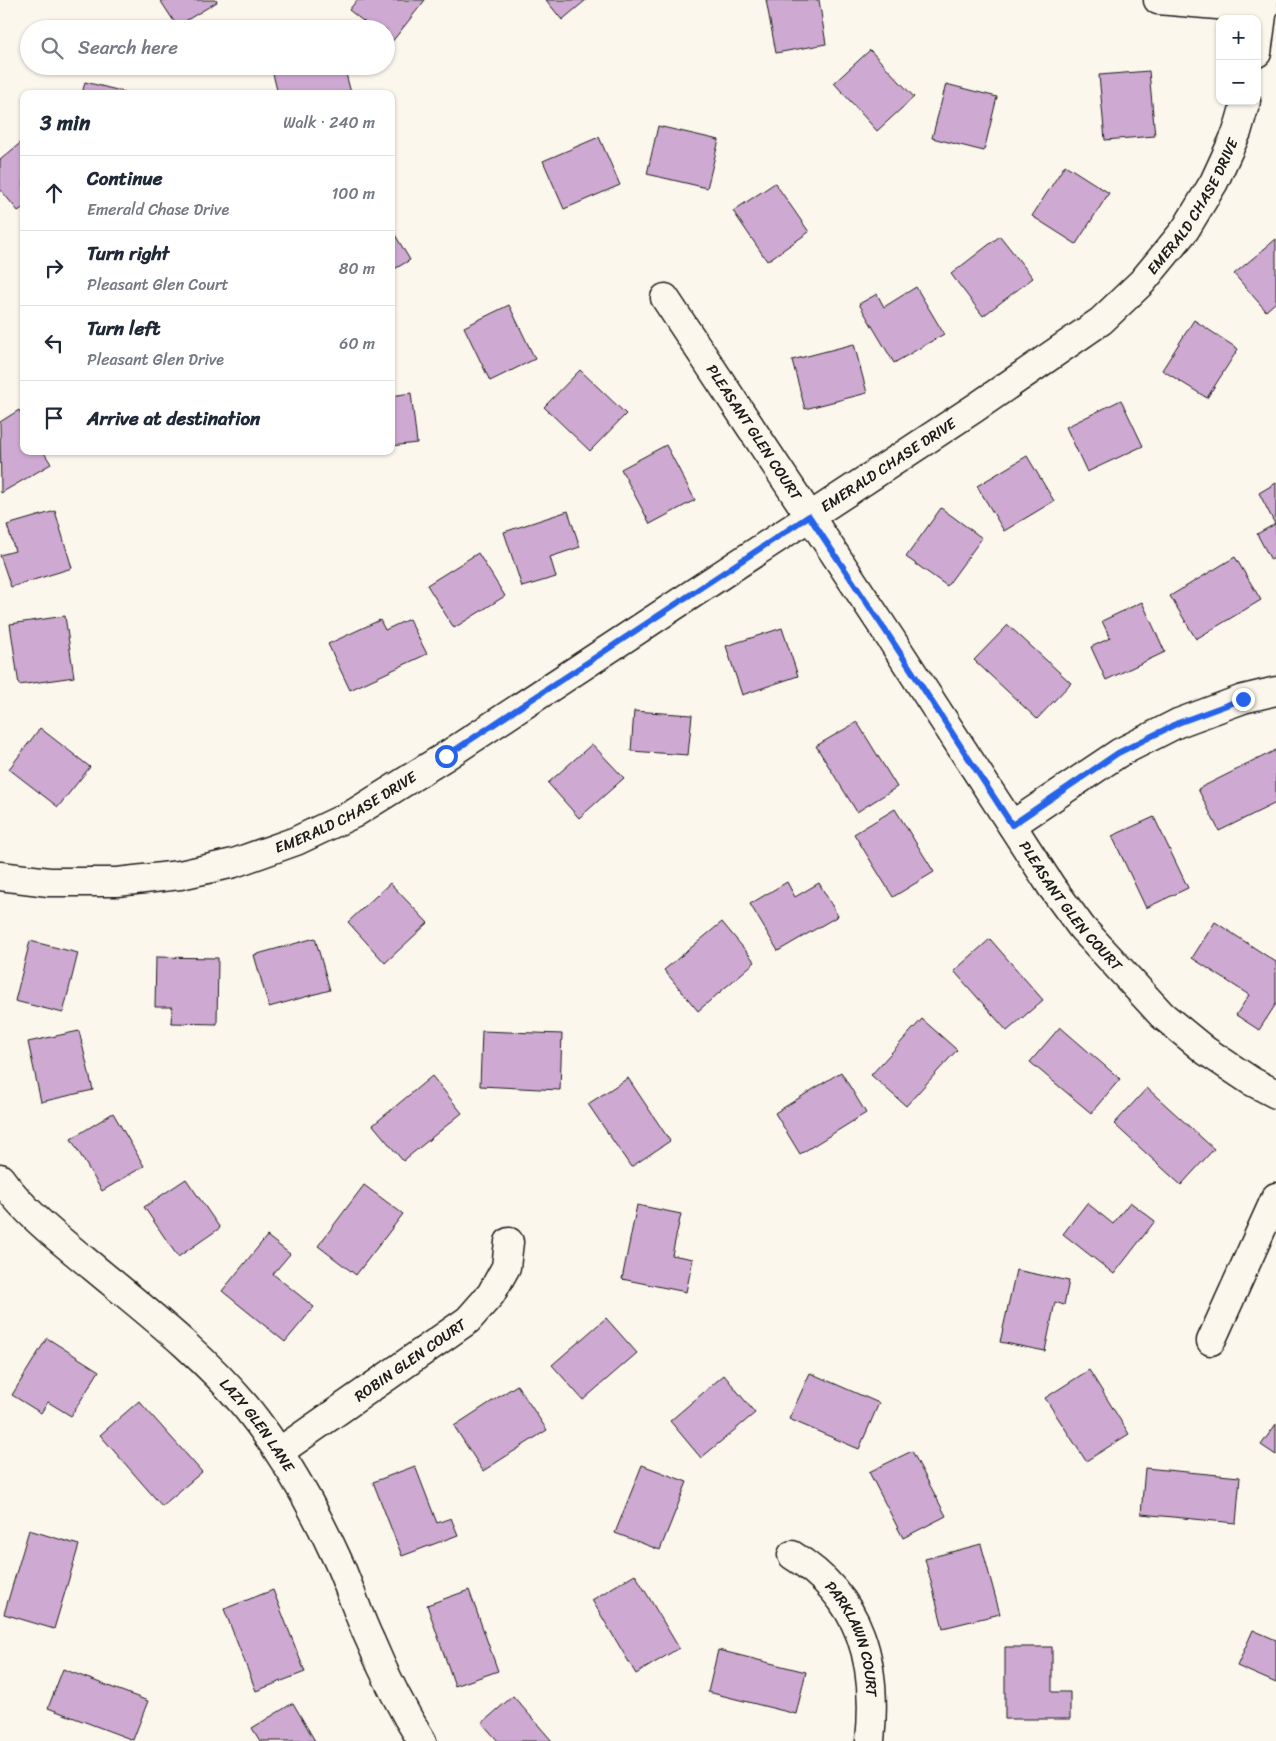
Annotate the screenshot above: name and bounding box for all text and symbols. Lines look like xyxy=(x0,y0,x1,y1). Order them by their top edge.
map controls xyxy=(1216,15,1261,105)
button: + xyxy=(1216,15,1261,60)
search box xyxy=(20,20,395,75)
text: Search here xyxy=(78,31,178,64)
icon: search xyxy=(38,34,66,62)
button: − xyxy=(1216,60,1261,105)
text: 3 min xyxy=(40,104,90,142)
text: Walk · 240 m xyxy=(283,108,375,137)
street label: EMERALD CHASE DRIVE xyxy=(1140,132,1246,281)
text: Continue xyxy=(87,162,163,195)
icon: ahead xyxy=(40,179,68,207)
text: 100 m xyxy=(331,179,375,208)
text: Emerald Chase Drive xyxy=(87,195,229,224)
text: Turn right xyxy=(87,237,169,270)
icon: right xyxy=(40,254,68,282)
text: 80 m xyxy=(339,254,375,283)
text: Pleasant Glen Court xyxy=(87,270,229,299)
text: Turn left xyxy=(87,312,160,345)
icon: left xyxy=(40,329,68,357)
text: 60 m xyxy=(339,329,375,358)
text: Pleasant Glen Drive xyxy=(87,345,224,374)
street label: PLEASANT GLEN COURT xyxy=(699,359,809,506)
text: Arrive at destination xyxy=(87,402,260,435)
icon: arrive xyxy=(40,404,68,432)
street label: EMERALD CHASE DRIVE xyxy=(815,410,963,519)
route end xyxy=(1232,688,1255,711)
route start xyxy=(435,745,458,768)
street label: EMERALD CHASE DRIVE xyxy=(271,763,423,861)
street label: PLEASANT GLEN COURT xyxy=(1012,836,1129,978)
street label: ROBIN GLEN COURT xyxy=(349,1311,473,1409)
street label: LAZY GLEN LANE xyxy=(213,1372,302,1479)
street label: PARKLAWN COURT xyxy=(818,1575,885,1699)

